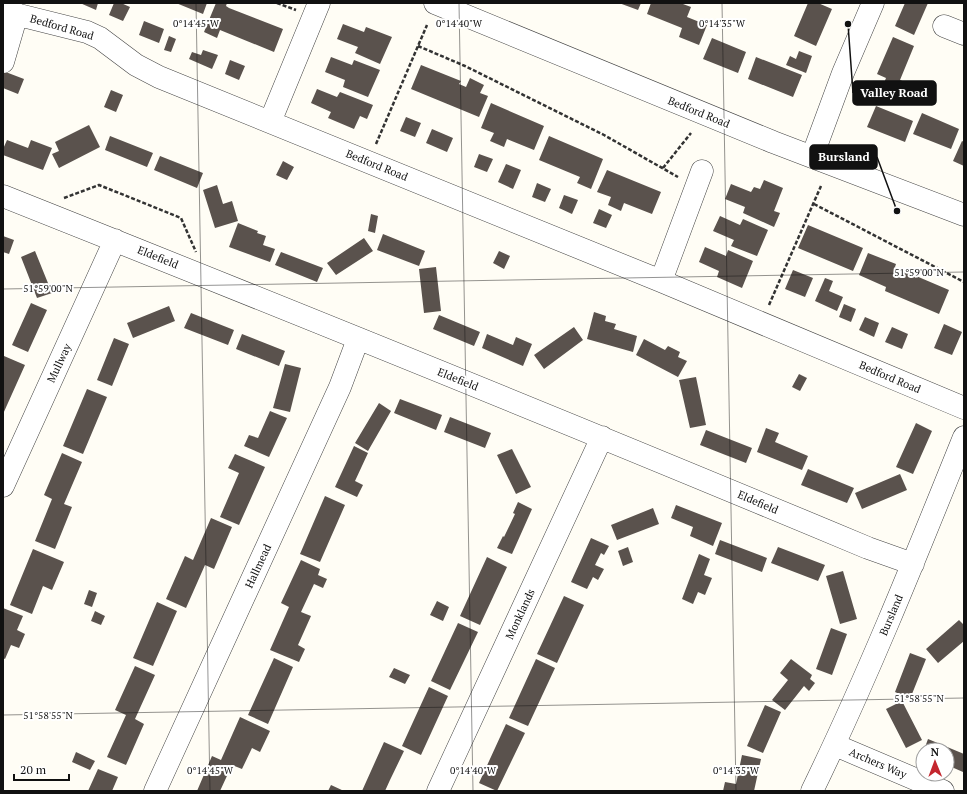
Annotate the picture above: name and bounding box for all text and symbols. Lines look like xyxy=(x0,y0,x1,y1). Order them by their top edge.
street label: Bedford Road xyxy=(29,11,95,43)
text: 0°14'45"W xyxy=(173,17,220,30)
text: 0°14'40"W xyxy=(436,17,483,30)
text: 0°14'35"W xyxy=(699,17,746,30)
callout: Valley Road xyxy=(853,81,936,105)
text: Valley Road xyxy=(860,85,928,100)
street label: Bedford Road xyxy=(666,93,732,131)
callout: Bursland xyxy=(810,145,877,169)
street label: Bedford Road xyxy=(344,146,410,184)
text: Bursland xyxy=(818,149,871,164)
street label: Eldefield xyxy=(135,242,181,272)
text: 51°59'00"N xyxy=(894,266,944,279)
text: 51°59'00"N xyxy=(23,282,73,295)
street label: Mullway xyxy=(44,341,74,385)
street label: Bedford Road xyxy=(857,358,923,396)
street label: Eldefield xyxy=(435,364,481,394)
street label: Eldefield xyxy=(736,487,780,517)
street label: Hallmead xyxy=(242,542,274,590)
street label: Monklands xyxy=(502,586,538,641)
street label: Bursland xyxy=(876,592,906,638)
text: 51°58'55"N xyxy=(894,692,944,705)
text: 51°58'55"N xyxy=(23,709,73,722)
north arrow xyxy=(915,742,955,782)
street label: Archers Way xyxy=(847,745,909,782)
text: N xyxy=(931,745,940,759)
scale bar xyxy=(14,756,69,782)
text: 20 m xyxy=(20,762,47,777)
text: 0°14'45"W xyxy=(187,764,234,777)
text: 0°14'40"W xyxy=(450,764,497,777)
text: 0°14'35"W xyxy=(713,764,760,777)

